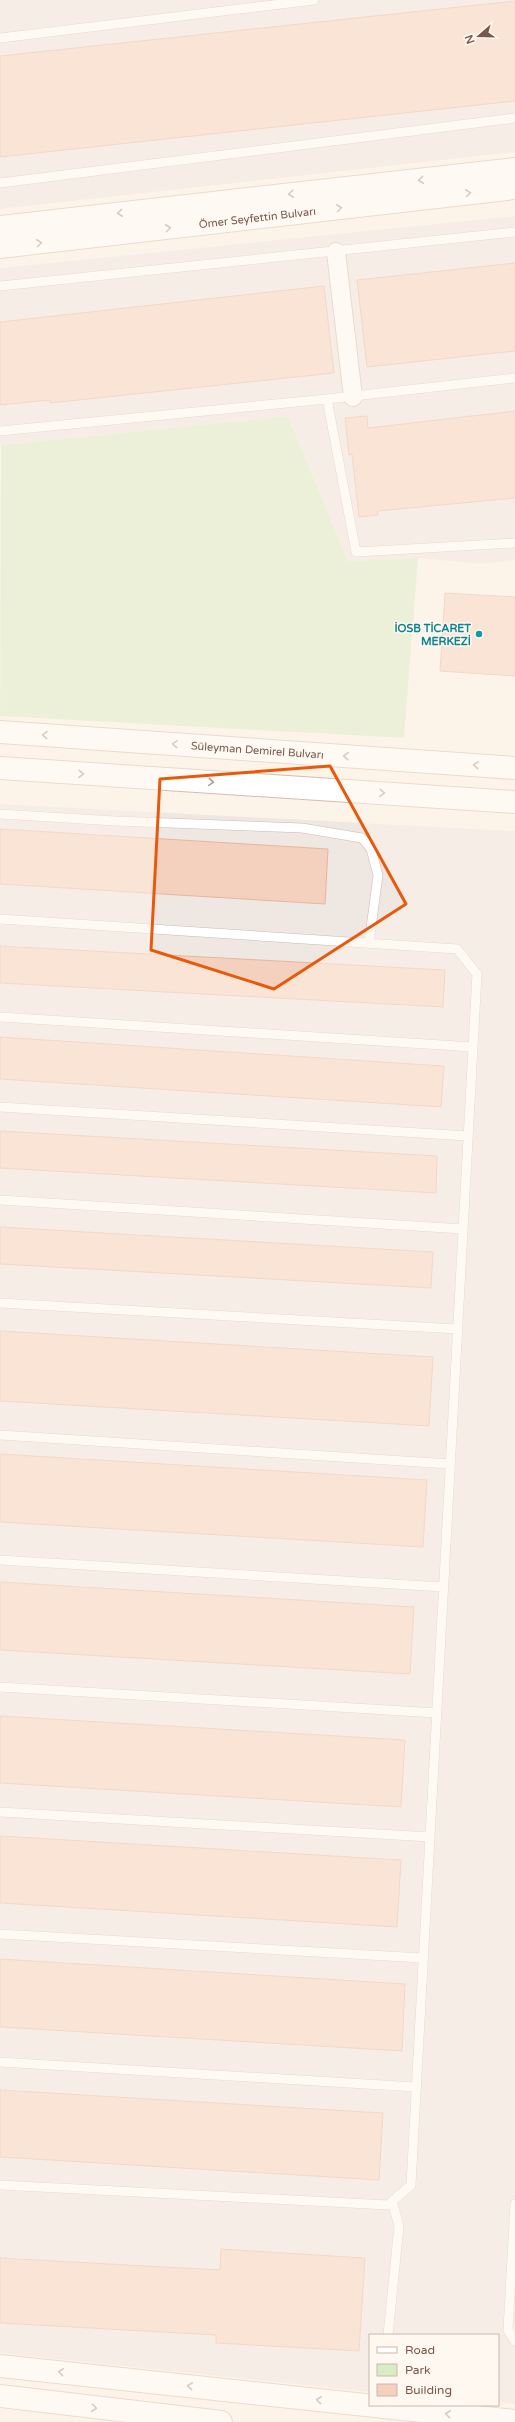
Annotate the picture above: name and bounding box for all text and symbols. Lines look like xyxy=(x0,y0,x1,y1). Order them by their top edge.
north arrow xyxy=(459,16,499,56)
text: N xyxy=(462,33,478,46)
one-way arrow xyxy=(418,175,424,184)
one-way arrow xyxy=(465,189,471,198)
one-way arrow xyxy=(288,190,294,199)
one-way arrow xyxy=(336,204,342,213)
street label: Ömer Seyfettin Bulvarı xyxy=(198,205,317,231)
one-way arrow xyxy=(117,209,123,218)
one-way arrow xyxy=(165,224,171,233)
one-way arrow xyxy=(36,239,42,248)
place label: İOSB TİCARET MERKEZİ xyxy=(394,621,471,648)
marker: İOSB TİCARET MERKEZİ xyxy=(474,629,484,639)
one-way arrow xyxy=(42,730,48,739)
street label: Süleyman Demirel Bulvarı xyxy=(190,739,324,762)
one-way arrow xyxy=(172,740,178,749)
one-way arrow xyxy=(343,752,349,761)
one-way arrow xyxy=(473,761,479,770)
one-way arrow xyxy=(78,769,84,778)
one-way arrow xyxy=(208,778,214,787)
one-way arrow xyxy=(379,789,385,798)
legend xyxy=(369,2334,499,2406)
text: Road xyxy=(405,2343,435,2357)
text: Park xyxy=(405,2363,431,2377)
one-way arrow xyxy=(58,2368,64,2377)
one-way arrow xyxy=(187,2382,193,2391)
text: Building xyxy=(405,2383,452,2397)
one-way arrow xyxy=(316,2396,322,2405)
one-way arrow xyxy=(91,2403,97,2412)
one-way arrow xyxy=(445,2410,451,2419)

